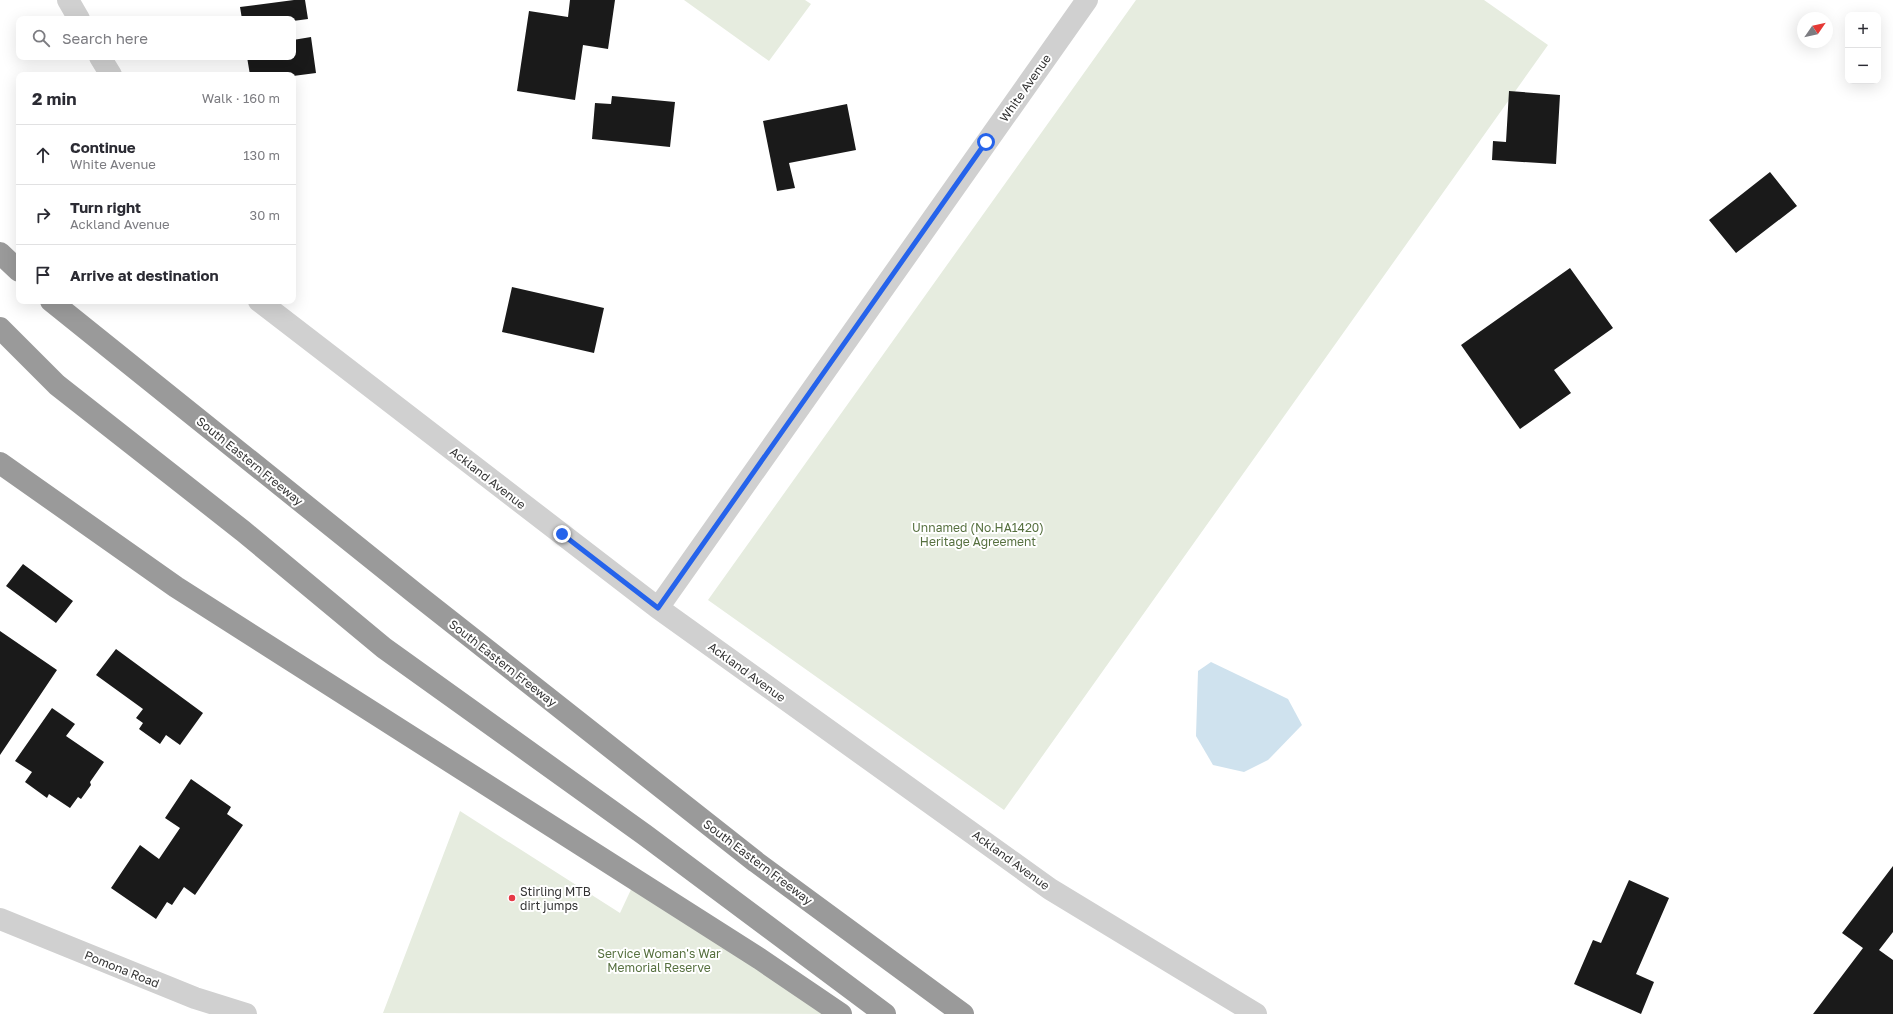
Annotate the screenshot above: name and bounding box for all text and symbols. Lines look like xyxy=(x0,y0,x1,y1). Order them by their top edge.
north arrow xyxy=(1797,12,1833,48)
map controls xyxy=(1845,12,1881,84)
button: + xyxy=(1845,12,1881,48)
search box xyxy=(16,16,296,60)
icon: search xyxy=(30,27,52,49)
text: Search here xyxy=(62,29,148,47)
button: − xyxy=(1845,48,1881,84)
street label: White Avenue xyxy=(996,51,1054,125)
text: 2 min xyxy=(32,88,76,109)
text: Walk · 160 m xyxy=(202,90,280,106)
route start xyxy=(977,133,995,151)
text: Continue xyxy=(70,138,136,156)
icon: ahead xyxy=(32,144,54,166)
text: 130 m xyxy=(243,147,280,163)
text: White Avenue xyxy=(70,156,156,172)
text: Turn right xyxy=(70,198,141,216)
icon: right xyxy=(32,204,54,226)
text: 30 m xyxy=(250,207,280,223)
text: Ackland Avenue xyxy=(70,216,170,232)
icon: arrive xyxy=(32,264,54,286)
text: Arrive at destination xyxy=(70,266,219,284)
street label: South Eastern Freeway xyxy=(194,413,307,509)
street label: Ackland Avenue xyxy=(447,444,529,512)
park label: Unnamed (No.HA1420) Heritage Agreement xyxy=(912,520,1044,549)
route end xyxy=(553,525,571,543)
street label: South Eastern Freeway xyxy=(446,616,560,710)
street label: Ackland Avenue xyxy=(705,639,789,705)
street label: South Eastern Freeway xyxy=(700,816,816,908)
street label: Ackland Avenue xyxy=(969,827,1053,893)
place label: Stirling MTB dirt jumps xyxy=(520,884,591,913)
marker: Stirling MTB dirt jumps xyxy=(507,893,517,903)
park label: Service Woman's War Memorial Reserve xyxy=(597,946,721,975)
street label: Pomona Road xyxy=(82,947,162,991)

